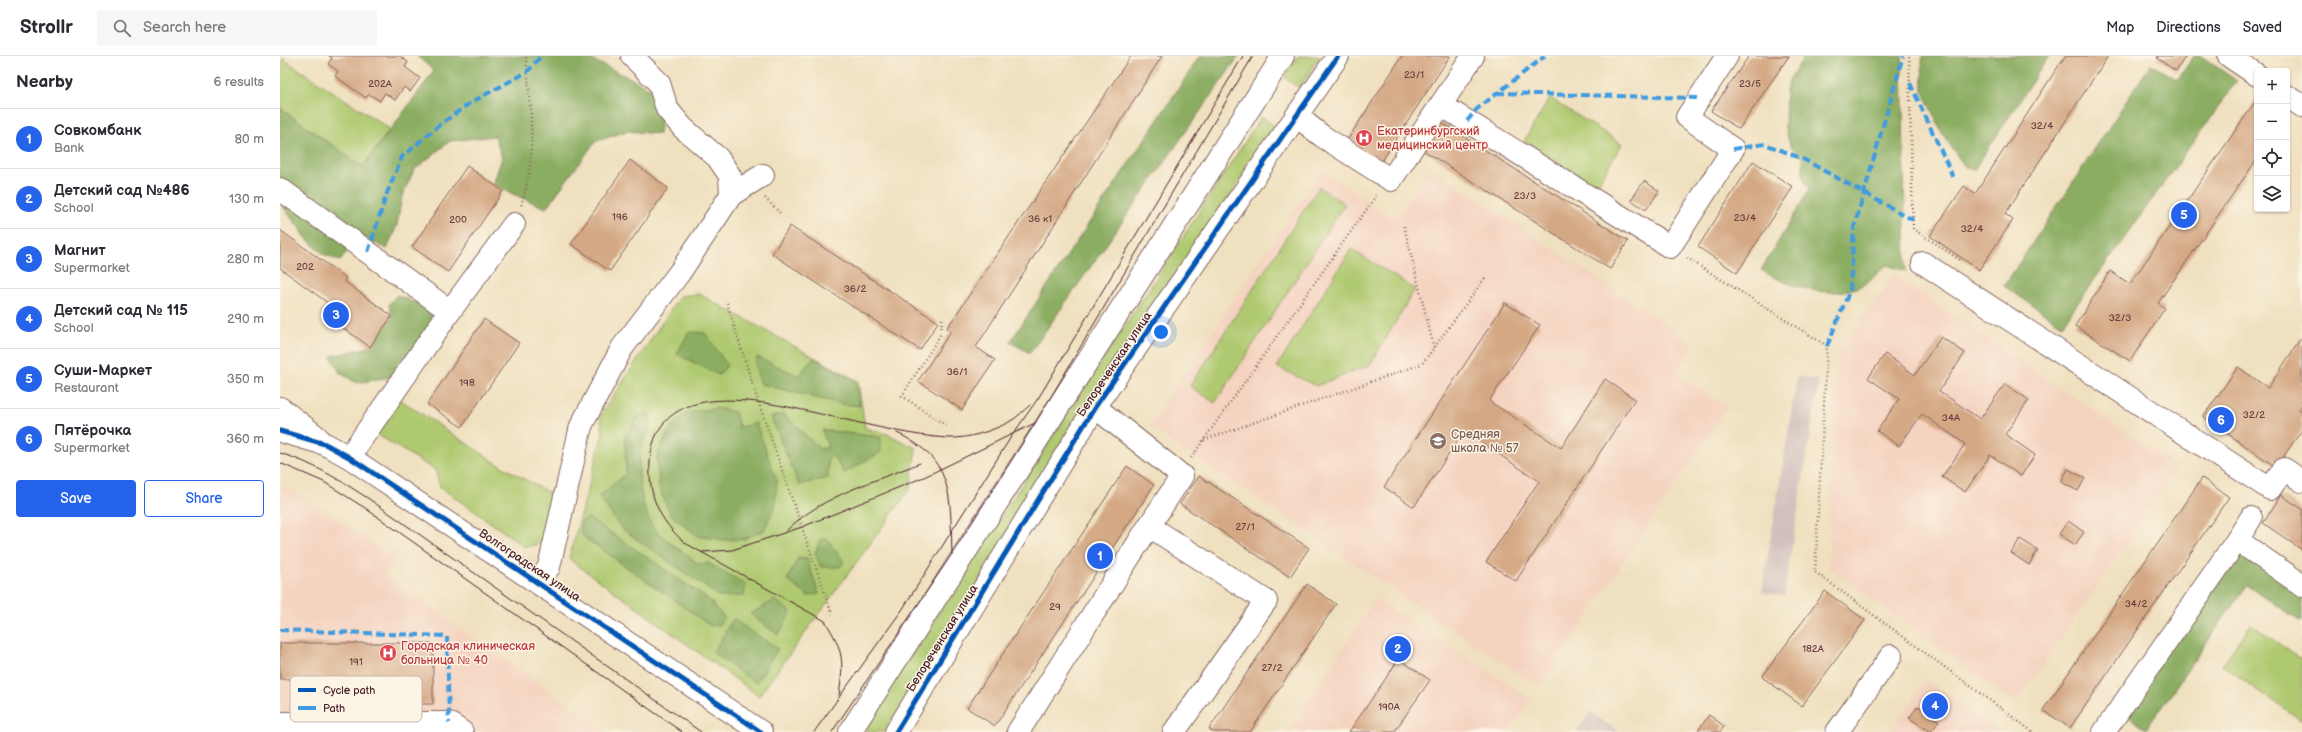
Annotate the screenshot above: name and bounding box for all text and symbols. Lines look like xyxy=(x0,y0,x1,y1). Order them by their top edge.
search box xyxy=(97,10,377,46)
text: Strollr xyxy=(20,16,73,39)
icon: search xyxy=(111,17,133,39)
text: Search here xyxy=(143,18,226,37)
text: Map xyxy=(2106,19,2134,36)
text: Directions xyxy=(2156,19,2221,36)
text: Saved xyxy=(2243,19,2282,36)
map controls xyxy=(2254,68,2290,212)
button: + xyxy=(2254,68,2290,104)
house number: 23/1 xyxy=(1404,69,1424,81)
text: Nearby xyxy=(16,72,73,92)
text: 6 results xyxy=(214,74,264,90)
house number: 202А xyxy=(368,78,393,90)
house number: 23/5 xyxy=(1739,78,1761,90)
button: − xyxy=(2254,104,2290,140)
house number: 32/4 xyxy=(2031,120,2053,132)
text: Совкомбанк xyxy=(54,121,141,140)
place label: Екатеринбургский медицинский центр xyxy=(1377,124,1488,153)
hospital icon: Екатеринбургский медицинский центр xyxy=(1354,128,1374,148)
text: 1 xyxy=(26,131,32,147)
text: 80 m xyxy=(235,131,264,147)
text: Bank xyxy=(54,140,84,156)
button: locate xyxy=(2254,140,2290,176)
button: layers xyxy=(2254,176,2290,212)
text: Детский сад №486 xyxy=(54,181,190,200)
house number: 23/3 xyxy=(1514,190,1536,202)
text: 2 xyxy=(25,191,33,207)
text: 130 m xyxy=(229,191,264,207)
text: School xyxy=(54,200,94,216)
pin: 5 xyxy=(2171,200,2197,230)
house number: 196 xyxy=(612,211,628,223)
house number: 23/4 xyxy=(1734,212,1756,224)
house number: 36 к1 xyxy=(1028,213,1052,225)
house number: 200 xyxy=(449,214,467,226)
house number: 32/4 xyxy=(1961,223,1983,235)
text: Магнит xyxy=(54,241,106,260)
text: 3 xyxy=(25,251,33,267)
text: 280 m xyxy=(227,251,264,267)
text: Supermarket xyxy=(54,260,130,276)
house number: 202 xyxy=(296,261,314,273)
house number: 36/2 xyxy=(844,283,866,295)
pin: 3 xyxy=(323,300,349,330)
text: Детский сад № 115 xyxy=(54,301,188,320)
street label: Белореченская улица xyxy=(1074,309,1155,420)
text: 4 xyxy=(25,311,33,327)
text: 290 m xyxy=(227,311,264,327)
house number: 32/3 xyxy=(2109,312,2131,324)
text: School xyxy=(54,320,94,336)
your location xyxy=(1151,322,1171,342)
text: Суши-Маркет xyxy=(54,361,152,380)
house number: 36/1 xyxy=(947,366,967,378)
text: 5 xyxy=(25,371,33,387)
text: 350 m xyxy=(227,371,264,387)
house number: 198 xyxy=(459,377,475,389)
text: Restaurant xyxy=(54,380,119,396)
pin: 6 xyxy=(2208,405,2234,435)
house number: 32/2 xyxy=(2243,409,2265,421)
house number: 34А xyxy=(1942,412,1961,424)
text: Пятёрочка xyxy=(54,421,131,440)
place label: Средняя школа № 57 xyxy=(1451,427,1519,456)
text: 6 xyxy=(25,431,33,447)
text: 360 m xyxy=(226,431,264,447)
school or university icon: Средняя школа № 57 xyxy=(1428,431,1448,451)
text: Supermarket xyxy=(54,440,130,456)
button: Save xyxy=(16,480,136,517)
button: Share xyxy=(144,480,264,517)
house number: 27/1 xyxy=(1235,521,1255,533)
street label: Волгоградская улица xyxy=(476,526,583,605)
pin: 1 xyxy=(1087,541,1113,571)
street label: Белореченская улица xyxy=(903,582,982,695)
house number: 34/2 xyxy=(2125,598,2147,610)
house number: 29 xyxy=(1049,601,1061,613)
pin: 2 xyxy=(1385,634,1411,664)
place label: Городская клиническая больница № 40 xyxy=(401,639,535,668)
hospital icon: Городская клиническая больница № 40 xyxy=(378,643,398,663)
house number: 182А xyxy=(1802,643,1825,655)
house number: 191 xyxy=(349,656,363,668)
house number: 27/2 xyxy=(1261,662,1283,674)
legend xyxy=(290,676,422,722)
text: Cycle path xyxy=(323,684,375,697)
pin: 4 xyxy=(1922,691,1948,721)
house number: 190А xyxy=(1378,701,1401,713)
text: Path xyxy=(323,702,345,715)

